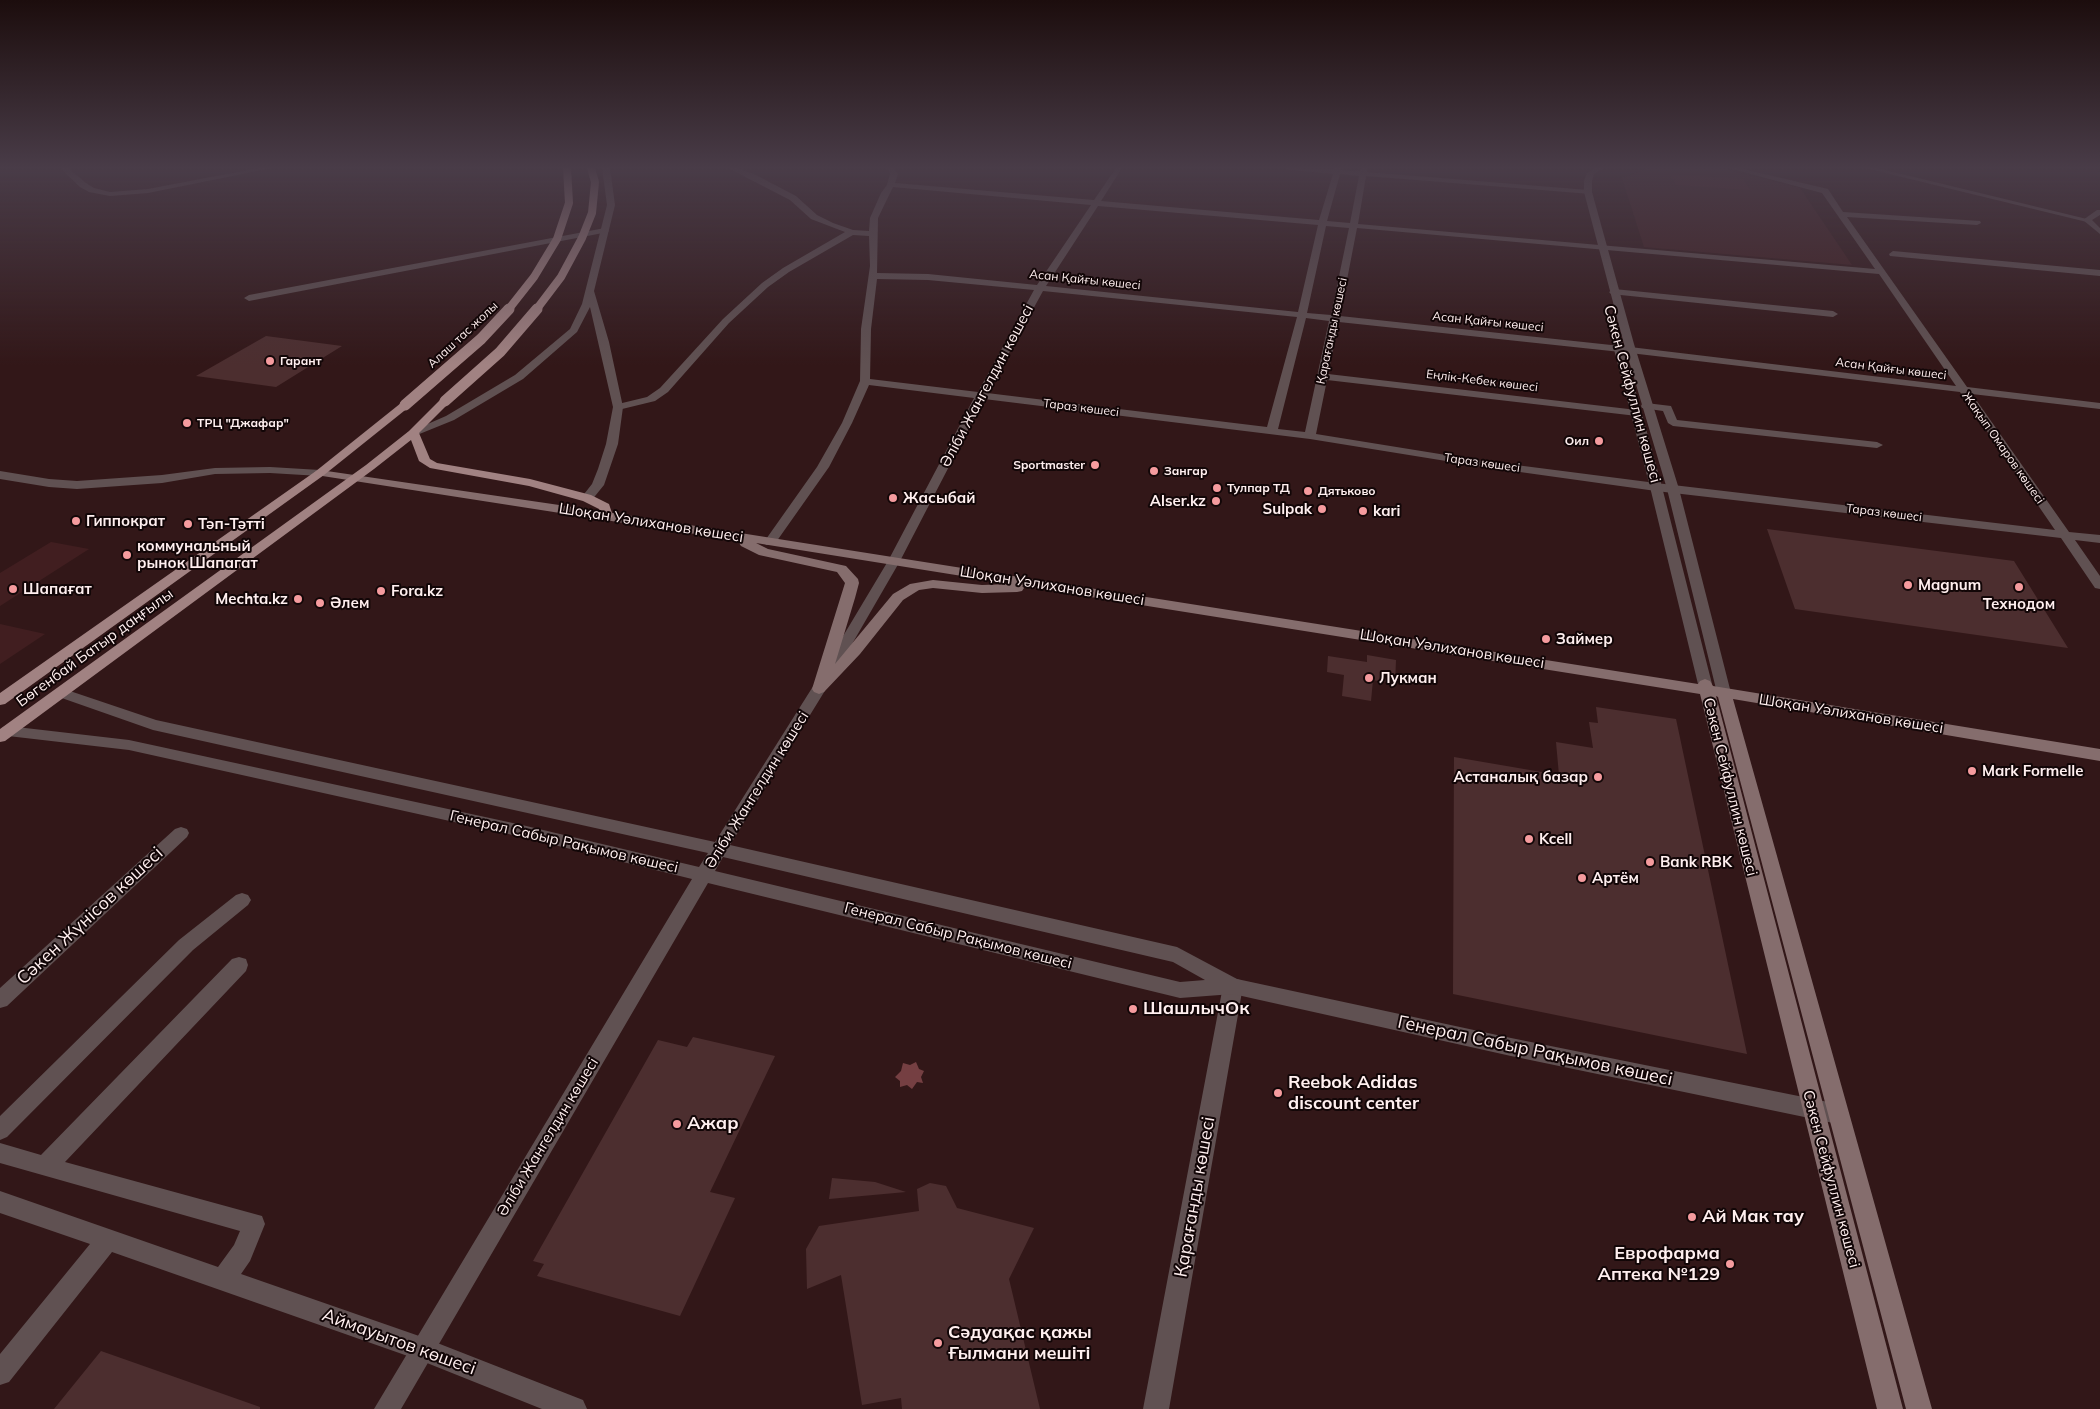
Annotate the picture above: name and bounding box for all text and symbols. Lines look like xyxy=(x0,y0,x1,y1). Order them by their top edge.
street label: Асан Қайғы көшесі xyxy=(1029,267,1141,293)
street label: Қарағанды көшесі xyxy=(1314,276,1350,386)
street label: Алаш тас жолы xyxy=(425,299,501,371)
street label: Әліби Жангелдин көшесі xyxy=(936,302,1038,470)
street label: Сәкен Сейфуллин көшесі xyxy=(1600,303,1664,485)
street label: Асан Қайғы көшесі xyxy=(1432,309,1544,335)
place label: Гарант xyxy=(280,354,321,368)
marker: Гарант xyxy=(264,355,276,367)
street label: Асан Қайғы көшесі xyxy=(1835,355,1947,383)
street label: Еңлік-Кебек көшесі xyxy=(1425,367,1539,395)
street label: Жақып Омаров көшесі xyxy=(1959,389,2047,507)
street label: Тараз көшесі xyxy=(1042,396,1120,420)
place label: ТРЦ "Джафар" xyxy=(197,416,289,430)
marker: ТРЦ "Джафар" xyxy=(181,417,193,429)
place label: Оил xyxy=(1565,434,1589,448)
marker: Оил xyxy=(1593,435,1605,447)
street label: Тараз көшесі xyxy=(1443,451,1521,475)
place label: Sportmaster xyxy=(1013,458,1085,472)
marker: Sportmaster xyxy=(1089,459,1101,471)
place label: Зангар xyxy=(1164,464,1208,478)
marker: Зангар xyxy=(1148,465,1160,477)
place label: Тулпар ТД xyxy=(1227,481,1290,495)
marker: Тулпар ТД xyxy=(1211,482,1223,494)
place label: Дятьково xyxy=(1318,484,1376,498)
marker: Дятьково xyxy=(1302,485,1314,497)
place label: Жасыбай xyxy=(903,489,976,507)
marker: Жасыбай xyxy=(887,492,899,504)
place label: Alser.kz xyxy=(1150,492,1206,510)
marker: Alser.kz xyxy=(1210,495,1222,507)
street label: Шоқан Уәлиханов көшесі xyxy=(558,500,744,546)
place label: Sulpak xyxy=(1263,500,1312,518)
street label: Тараз көшесі xyxy=(1845,501,1923,525)
place label: kari xyxy=(1373,502,1400,520)
marker: Sulpak xyxy=(1316,503,1328,515)
marker: kari xyxy=(1357,505,1369,517)
place label: Гиппократ xyxy=(86,512,165,530)
marker: Гиппократ xyxy=(70,515,82,527)
place label: Тәп-Тәтті xyxy=(198,515,265,533)
marker: Тәп-Тәтті xyxy=(182,518,194,530)
place label: коммунальный рынок Шапагат xyxy=(137,537,258,572)
marker: коммунальный рынок Шапагат xyxy=(121,549,133,561)
street label: Шоқан Уәлиханов көшесі xyxy=(959,563,1145,609)
place label: Magnum xyxy=(1918,576,1981,594)
marker: Magnum xyxy=(1902,579,1914,591)
place label: Шапағат xyxy=(23,580,92,598)
marker: Технодом xyxy=(2013,581,2025,593)
place label: Fora.kz xyxy=(391,582,443,600)
marker: Шапағат xyxy=(7,583,19,595)
street label: Бөгенбай Батыр даңғылы xyxy=(13,585,177,711)
marker: Fora.kz xyxy=(375,585,387,597)
place label: Mechta.kz xyxy=(215,590,288,608)
marker: Mechta.kz xyxy=(292,593,304,605)
place label: Әлем xyxy=(330,594,369,612)
place label: Технодом xyxy=(1983,595,2055,613)
marker: Әлем xyxy=(314,597,326,609)
street label: Шоқан Уәлиханов көшесі xyxy=(1359,626,1545,672)
place label: Займер xyxy=(1556,630,1613,648)
marker: Займер xyxy=(1540,633,1552,645)
place label: Лукман xyxy=(1379,669,1437,687)
marker: Лукман xyxy=(1363,672,1375,684)
street label: Шоқан Уәлиханов көшесі xyxy=(1758,691,1944,737)
street label: Сәкен Сейфуллин көшесі xyxy=(1699,696,1761,878)
street label: Әліби Жангелдин көшесі xyxy=(701,708,813,872)
place label: Mark Formelle xyxy=(1982,762,2083,780)
marker: Mark Formelle xyxy=(1966,765,1978,777)
place label: Астаналық базар xyxy=(1453,768,1588,786)
marker: Астаналық базар xyxy=(1592,771,1604,783)
street label: Генерал Сабыр Рақымов көшесі xyxy=(448,807,680,877)
place label: Kcell xyxy=(1539,830,1572,848)
marker: Kcell xyxy=(1523,833,1535,845)
street label: Сәкен Жүнісов көшесі xyxy=(12,843,168,989)
place label: Bank RBK xyxy=(1660,853,1732,871)
marker: Bank RBK xyxy=(1644,856,1656,868)
place label: Артём xyxy=(1592,869,1639,887)
marker: Артём xyxy=(1576,872,1588,884)
street label: Генерал Сабыр Рақымов көшесі xyxy=(842,899,1074,973)
place label: ШашлычОк xyxy=(1143,998,1250,1020)
marker: ШашлычОк xyxy=(1127,1003,1139,1015)
street label: Генерал Сабыр Рақымов көшесі xyxy=(1396,1011,1674,1091)
street label: Әліби Жангелдин көшесі xyxy=(494,1055,602,1219)
place label: Reebok Adidas discount center xyxy=(1288,1072,1419,1114)
marker: Reebok Adidas discount center xyxy=(1272,1087,1284,1099)
street label: Сәкен Сейфуллин көшесі xyxy=(1799,1088,1863,1270)
place label: Ажар xyxy=(687,1113,739,1135)
street label: Қарағанды көшесі xyxy=(1170,1115,1220,1279)
marker: Ажар xyxy=(671,1118,683,1130)
place label: Ай Мак тау xyxy=(1702,1206,1804,1228)
marker: Ай Мак тау xyxy=(1686,1211,1698,1223)
place label: Еврофарма Аптека №129 xyxy=(1598,1243,1720,1286)
marker: Еврофарма Аптека №129 xyxy=(1724,1258,1736,1270)
street label: Аймауытов көшесі xyxy=(319,1304,479,1380)
place label: Сәдуақас қажы Ғылмани мешіті xyxy=(948,1322,1092,1365)
marker: Сәдуақас қажы Ғылмани мешіті xyxy=(932,1337,944,1349)

